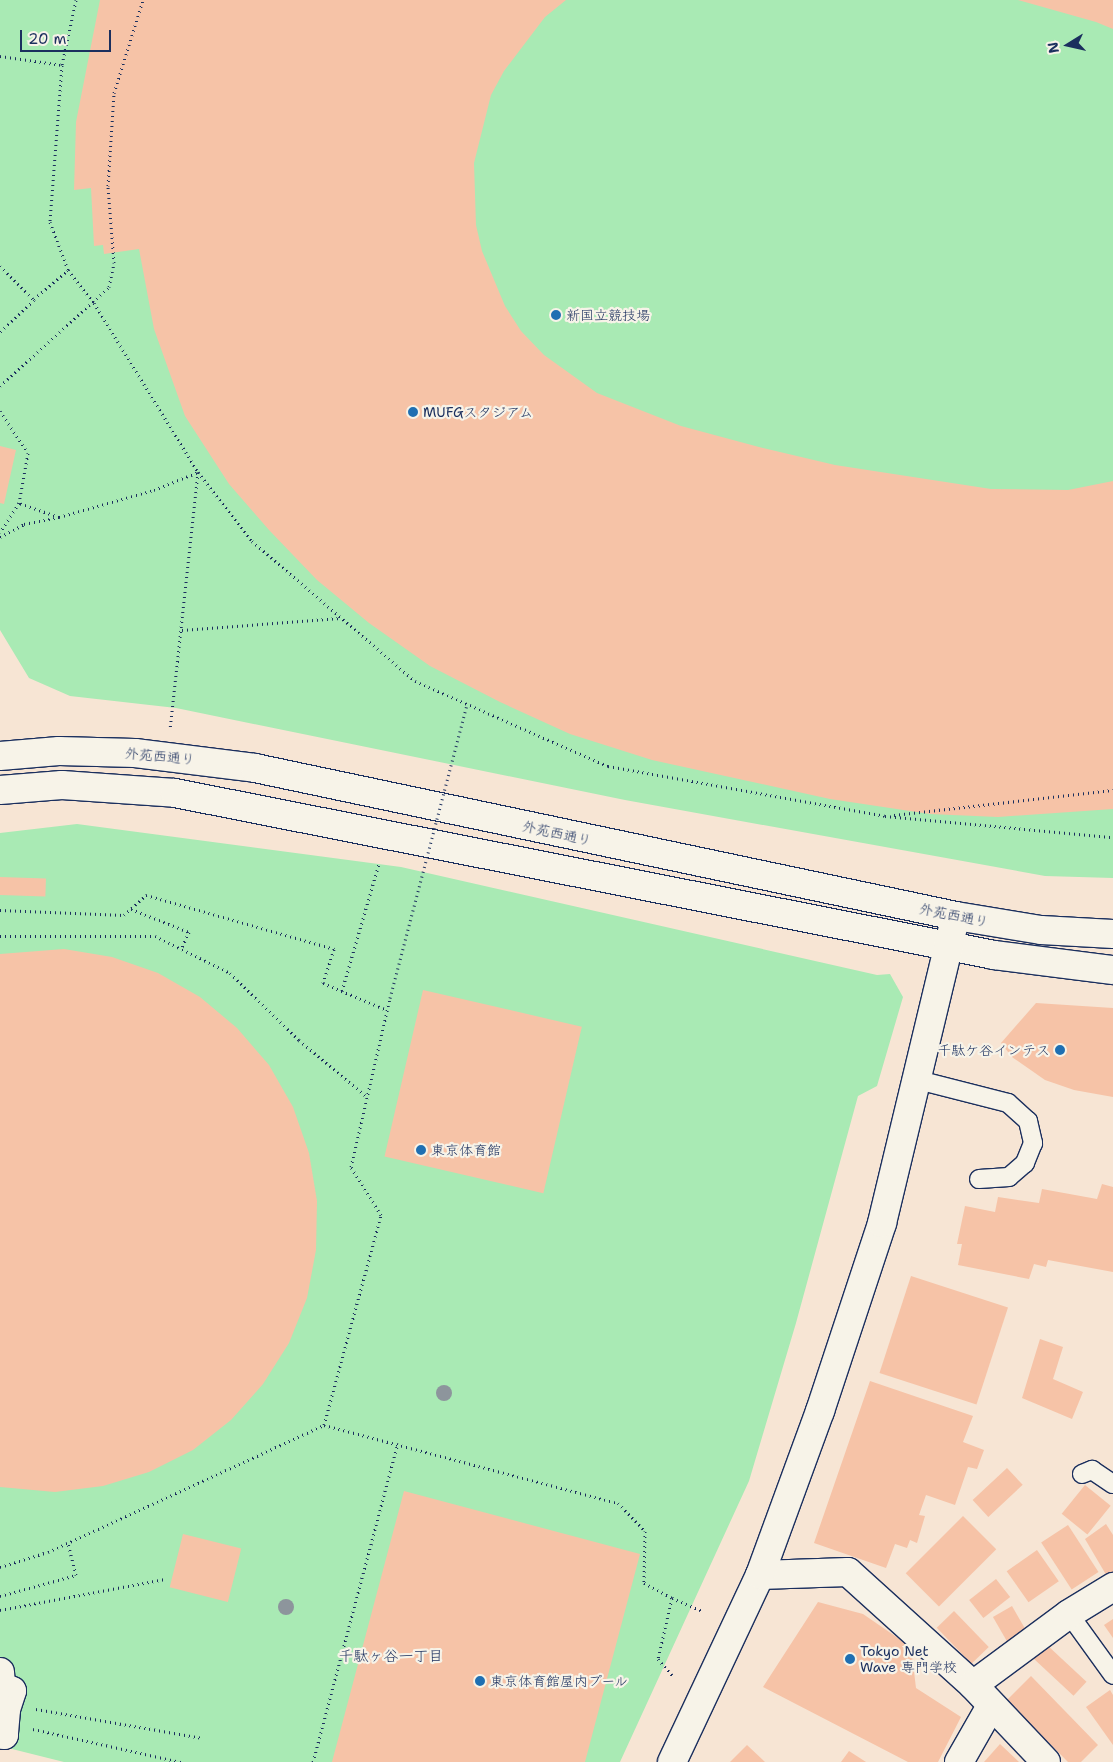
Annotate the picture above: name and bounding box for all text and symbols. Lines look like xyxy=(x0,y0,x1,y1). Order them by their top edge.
scale bar xyxy=(22,20,114,52)
north arrow xyxy=(1043,20,1093,70)
text: 20 m xyxy=(28,29,67,49)
text: N xyxy=(1043,41,1063,55)
place label: 新国立競技場 xyxy=(566,307,650,323)
marker: 新国立競技場 xyxy=(550,309,562,321)
place label: MUFGスタジアム xyxy=(423,404,534,420)
marker: MUFGスタジアム xyxy=(407,406,419,418)
street label: 外苑西通り xyxy=(124,745,196,767)
street label: 外苑西通り xyxy=(521,818,593,848)
street label: 外苑西通り xyxy=(918,900,990,930)
place label: 千駄ケ谷インテス xyxy=(938,1042,1050,1058)
marker: 千駄ケ谷インテス xyxy=(1054,1044,1066,1056)
place label: 東京体育館 xyxy=(431,1142,501,1158)
marker: 東京体育館 xyxy=(415,1144,427,1156)
place label: Tokyo Net Wave 専門学校 xyxy=(860,1643,957,1675)
district label: 千駄ヶ谷一丁目 xyxy=(339,1648,443,1666)
marker: Tokyo Net Wave 専門学校 xyxy=(844,1653,856,1665)
place label: 東京体育館屋内プール xyxy=(490,1673,629,1689)
marker: 東京体育館屋内プール xyxy=(474,1675,486,1687)

